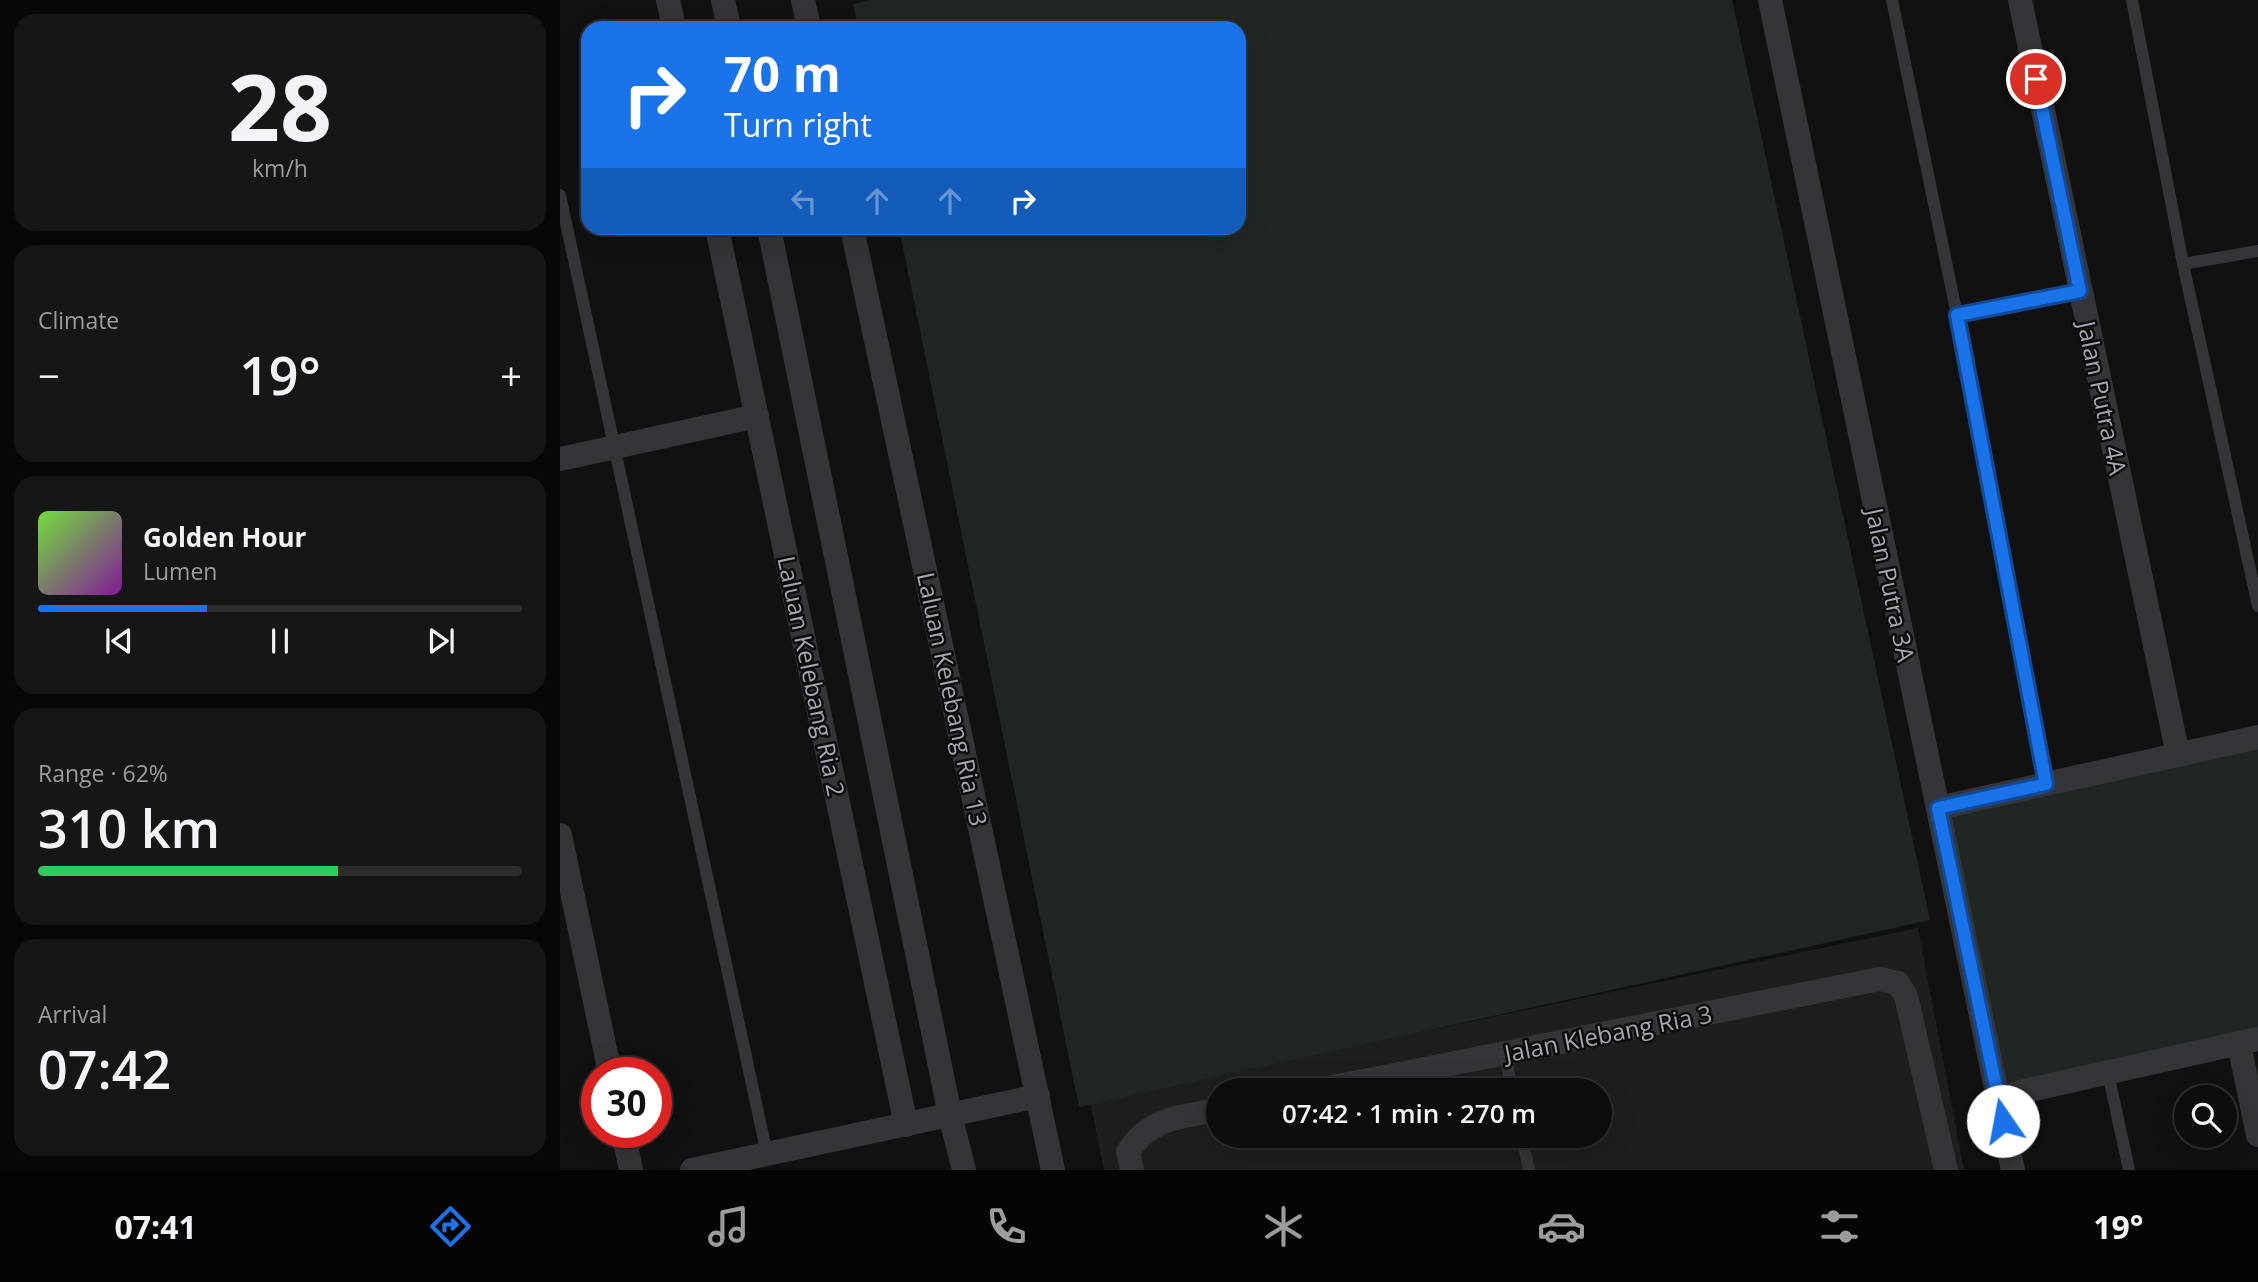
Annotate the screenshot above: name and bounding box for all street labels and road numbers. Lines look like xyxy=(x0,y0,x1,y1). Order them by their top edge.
street label: Jalan Putra 4A xyxy=(2070,316,2136,479)
street label: Jalan Putra 3A xyxy=(1858,503,1924,666)
street label: Laluan Kelebang Ria 2 xyxy=(770,553,854,799)
street label: Laluan Kelebang Ria 13 xyxy=(910,569,996,829)
street label: Jalan Klebang Ria 3 xyxy=(1500,997,1714,1070)

